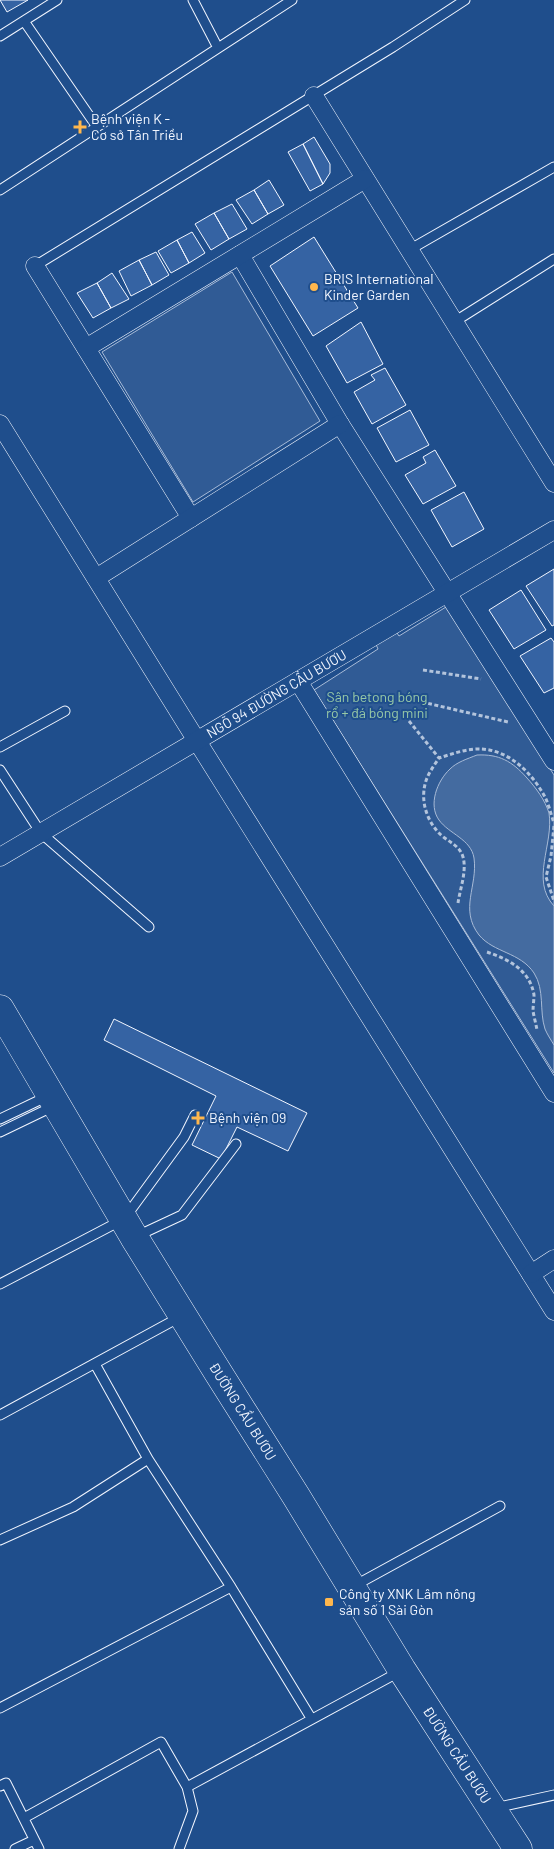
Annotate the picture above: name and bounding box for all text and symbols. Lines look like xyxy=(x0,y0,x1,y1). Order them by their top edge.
place label: Bệnh viện K - Cơ sở Tân Triều xyxy=(91,110,183,143)
marker: Bệnh viện K - Cơ sở Tân Triều xyxy=(73,120,87,134)
place label: BRIS International Kinder Garden xyxy=(324,270,433,303)
marker: BRIS International Kinder Garden xyxy=(308,281,320,293)
street label: NGÕ 94 ĐƯỜNG CẦU BƯƠU xyxy=(203,645,349,741)
park label: Sân betong bóng rổ + đá bóng mini xyxy=(326,688,428,721)
place label: Bệnh viện 09 xyxy=(209,1109,286,1126)
marker: Bệnh viện 09 xyxy=(191,1111,205,1125)
street label: ĐƯỜNG CẦU BƯƠU xyxy=(206,1359,280,1463)
place label: Công ty XNK Lâm nông sản số 1 Sài Gòn xyxy=(339,1585,476,1618)
marker: Công ty XNK Lâm nông sản số 1 Sài Gòn xyxy=(323,1596,335,1608)
street label: ĐƯỜNG CẦU BƯƠU xyxy=(420,1703,495,1806)

